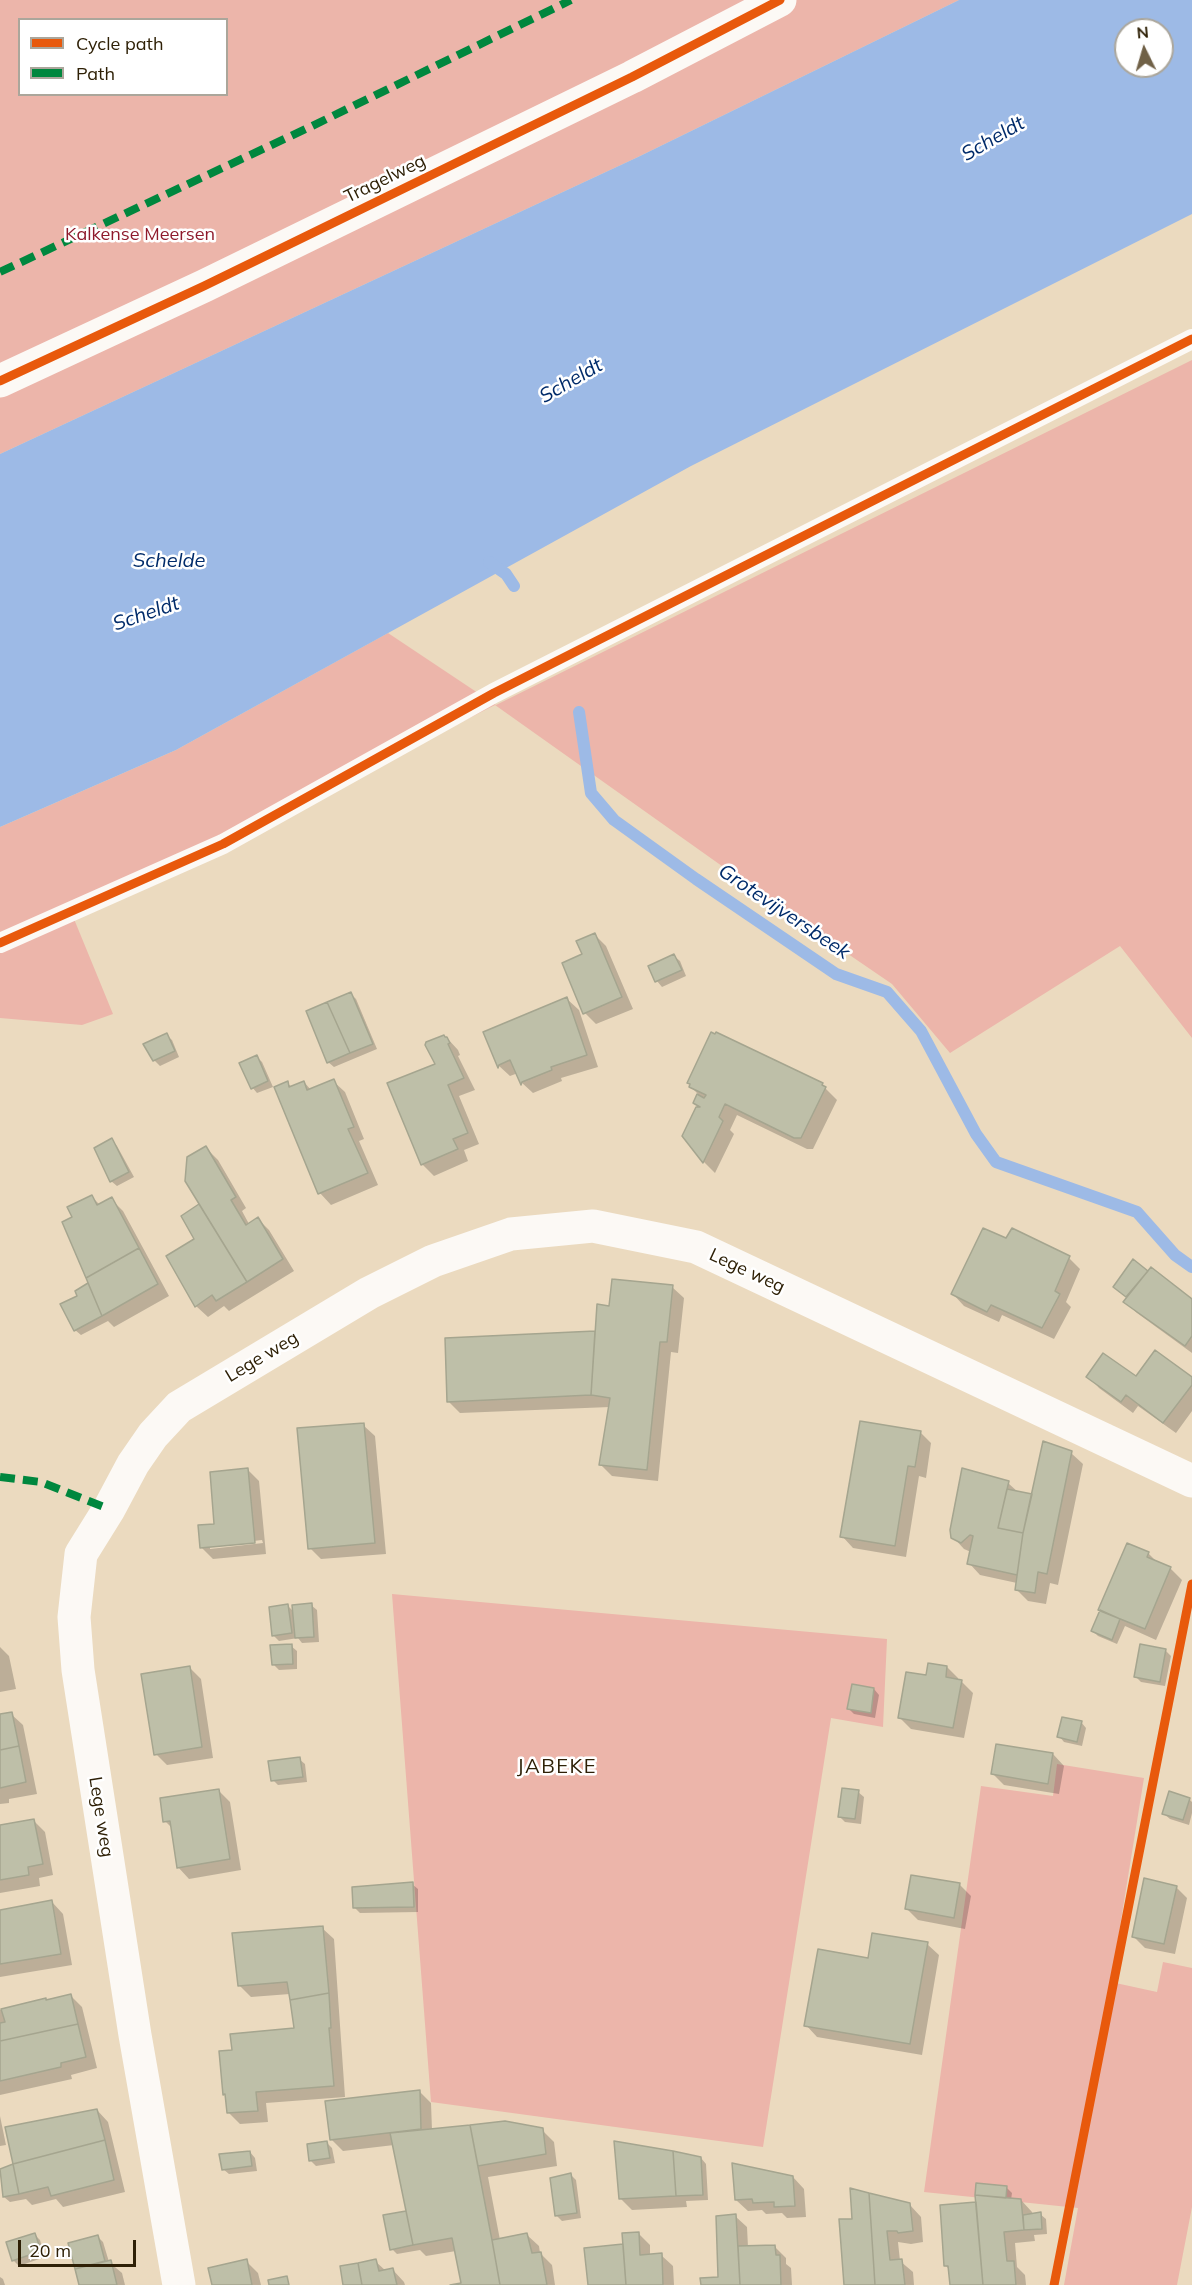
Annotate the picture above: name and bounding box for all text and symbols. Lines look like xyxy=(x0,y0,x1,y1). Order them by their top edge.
legend xyxy=(18,18,228,96)
north arrow xyxy=(1114,18,1174,78)
text: N xyxy=(1136,22,1150,43)
text: Cycle path xyxy=(76,32,163,55)
text: Path xyxy=(76,62,115,85)
water label: Scheldt xyxy=(957,111,1029,167)
street label: Tragelweg xyxy=(341,150,429,208)
park label: Kalkense Meersen xyxy=(65,224,215,246)
water label: Scheldt xyxy=(535,353,607,409)
water label: Schelde xyxy=(133,549,205,573)
water label: Scheldt xyxy=(110,591,182,637)
water label: Grotevijversbeek xyxy=(714,859,854,965)
street label: Lege weg xyxy=(706,1244,788,1298)
street label: Lege weg xyxy=(222,1327,302,1387)
district label: JABEKE xyxy=(517,1755,597,1779)
street label: Lege weg xyxy=(84,1775,118,1859)
scale bar xyxy=(21,2228,140,2266)
text: 20 m xyxy=(29,2239,71,2262)

